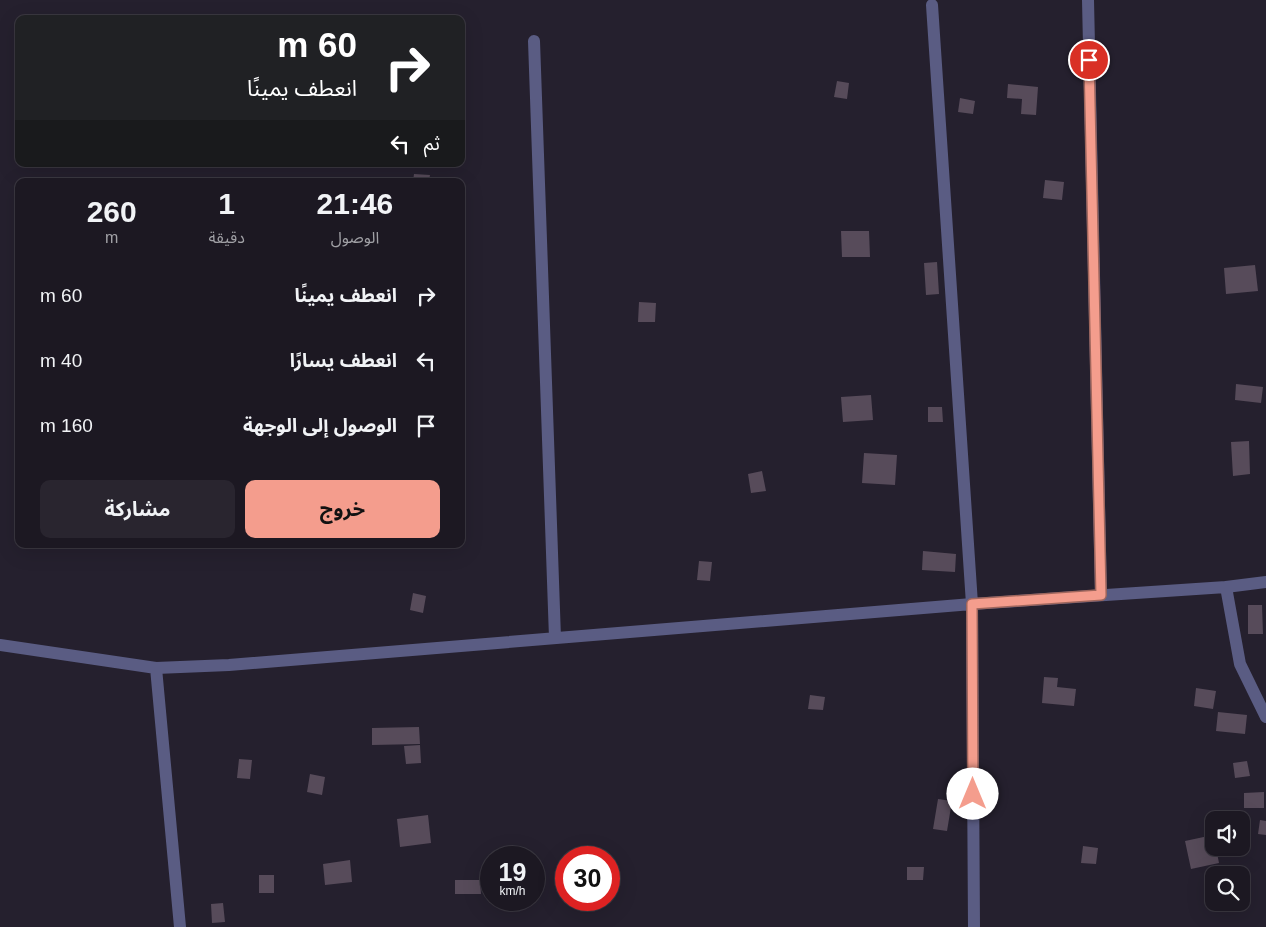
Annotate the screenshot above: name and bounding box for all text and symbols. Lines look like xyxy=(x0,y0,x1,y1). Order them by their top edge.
text: 60 m xyxy=(277,25,357,64)
icon: right xyxy=(375,35,440,100)
pin xyxy=(1068,39,1110,81)
icon: arrive xyxy=(1075,46,1103,74)
text: انعطف يمينًا xyxy=(247,76,357,101)
icon: left xyxy=(386,130,414,158)
text: ثم xyxy=(424,133,440,154)
text: 1 xyxy=(218,187,235,220)
text: 21:46 xyxy=(317,187,393,220)
text: 260 xyxy=(87,195,137,228)
text: m xyxy=(105,229,118,246)
text: دقيقة xyxy=(208,229,245,246)
text: الوصول xyxy=(331,229,379,246)
icon: right xyxy=(412,282,440,310)
text: 60 m xyxy=(40,285,82,306)
text: انعطف يمينًا xyxy=(295,285,397,306)
icon: left xyxy=(412,347,440,375)
text: 40 m xyxy=(40,350,82,371)
text: انعطف يسارًا xyxy=(290,350,397,371)
icon: arrive xyxy=(412,412,440,440)
text: 160 m xyxy=(40,415,93,436)
text: الوصول إلى الوجهة xyxy=(243,415,397,436)
button: مشاركة xyxy=(40,480,235,538)
button: خروج xyxy=(245,480,440,538)
position arrow xyxy=(946,767,998,819)
map controls xyxy=(1205,811,1250,911)
button: sound xyxy=(1205,811,1250,856)
speed limit sign: 30 xyxy=(555,846,620,911)
text: 19 xyxy=(499,858,526,886)
button: search xyxy=(1205,866,1250,911)
text: km/h xyxy=(499,884,526,898)

